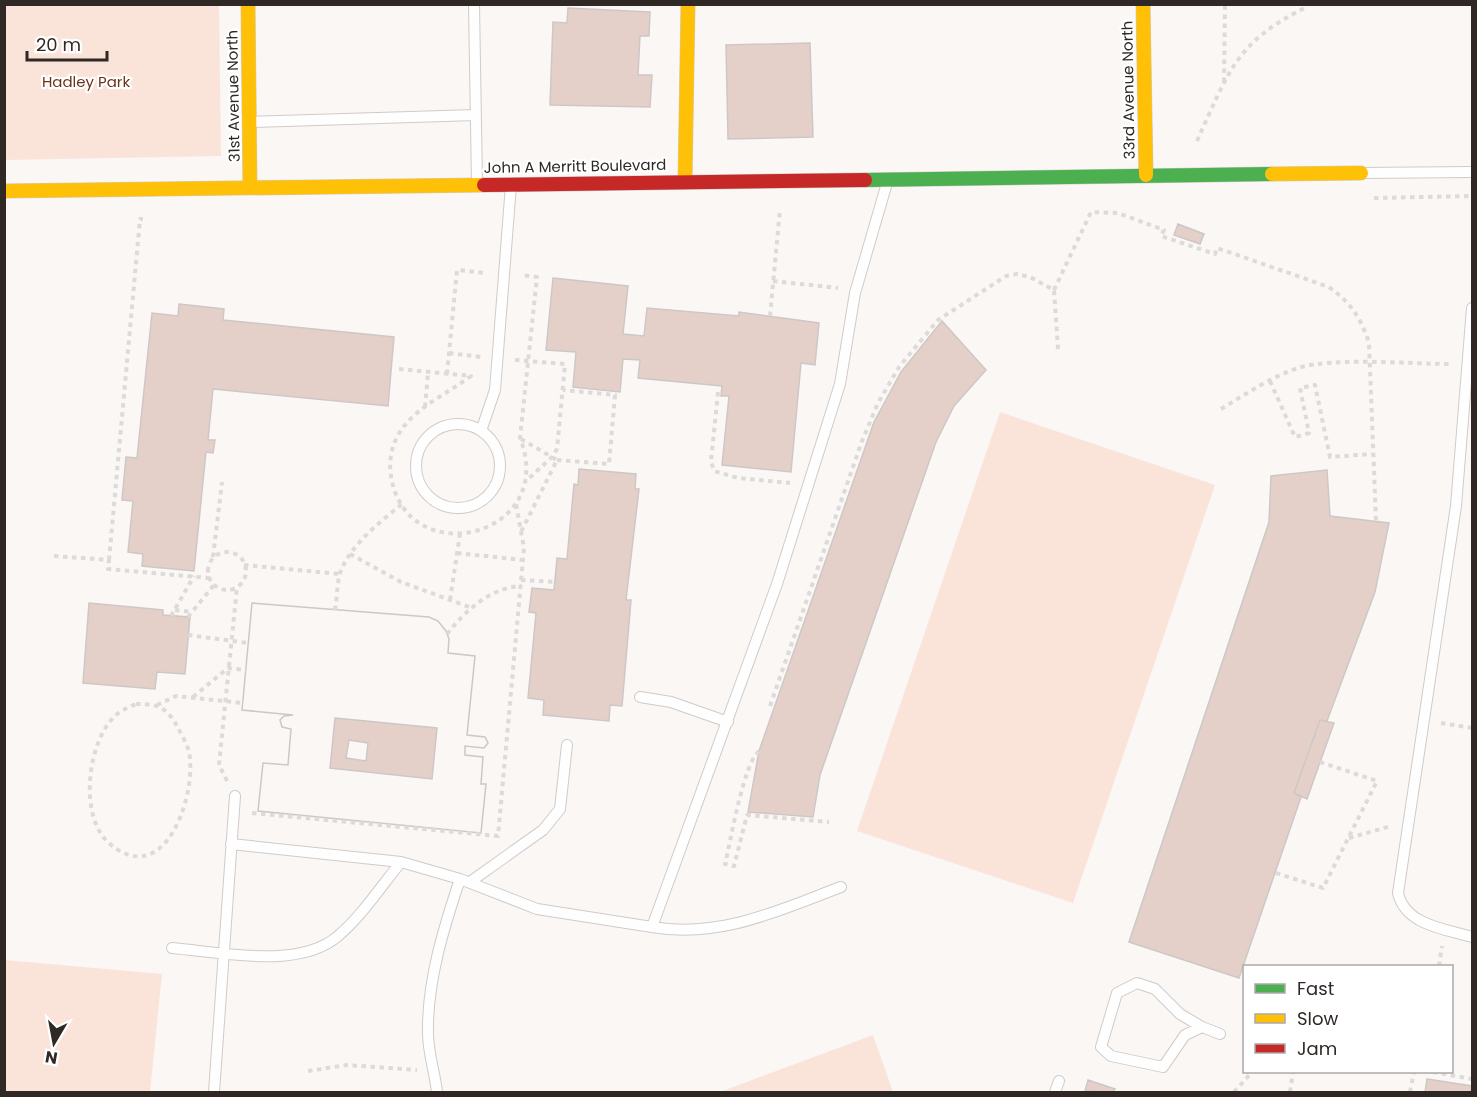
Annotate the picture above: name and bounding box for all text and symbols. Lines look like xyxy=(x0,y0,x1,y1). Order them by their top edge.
street label: 33rd Avenue North xyxy=(1116,21,1140,159)
scale bar xyxy=(27,24,106,62)
street label: 31st Avenue North xyxy=(221,30,245,162)
text: 20 m xyxy=(36,32,81,57)
park label: Hadley Park xyxy=(42,71,130,92)
street label: John A Merritt Boulevard xyxy=(484,154,666,178)
legend xyxy=(1243,965,1453,1073)
text: Fast xyxy=(1297,976,1334,1001)
text: Slow xyxy=(1297,1006,1339,1031)
north arrow xyxy=(24,1013,84,1073)
text: Jam xyxy=(1297,1036,1337,1061)
text: N xyxy=(44,1045,59,1070)

